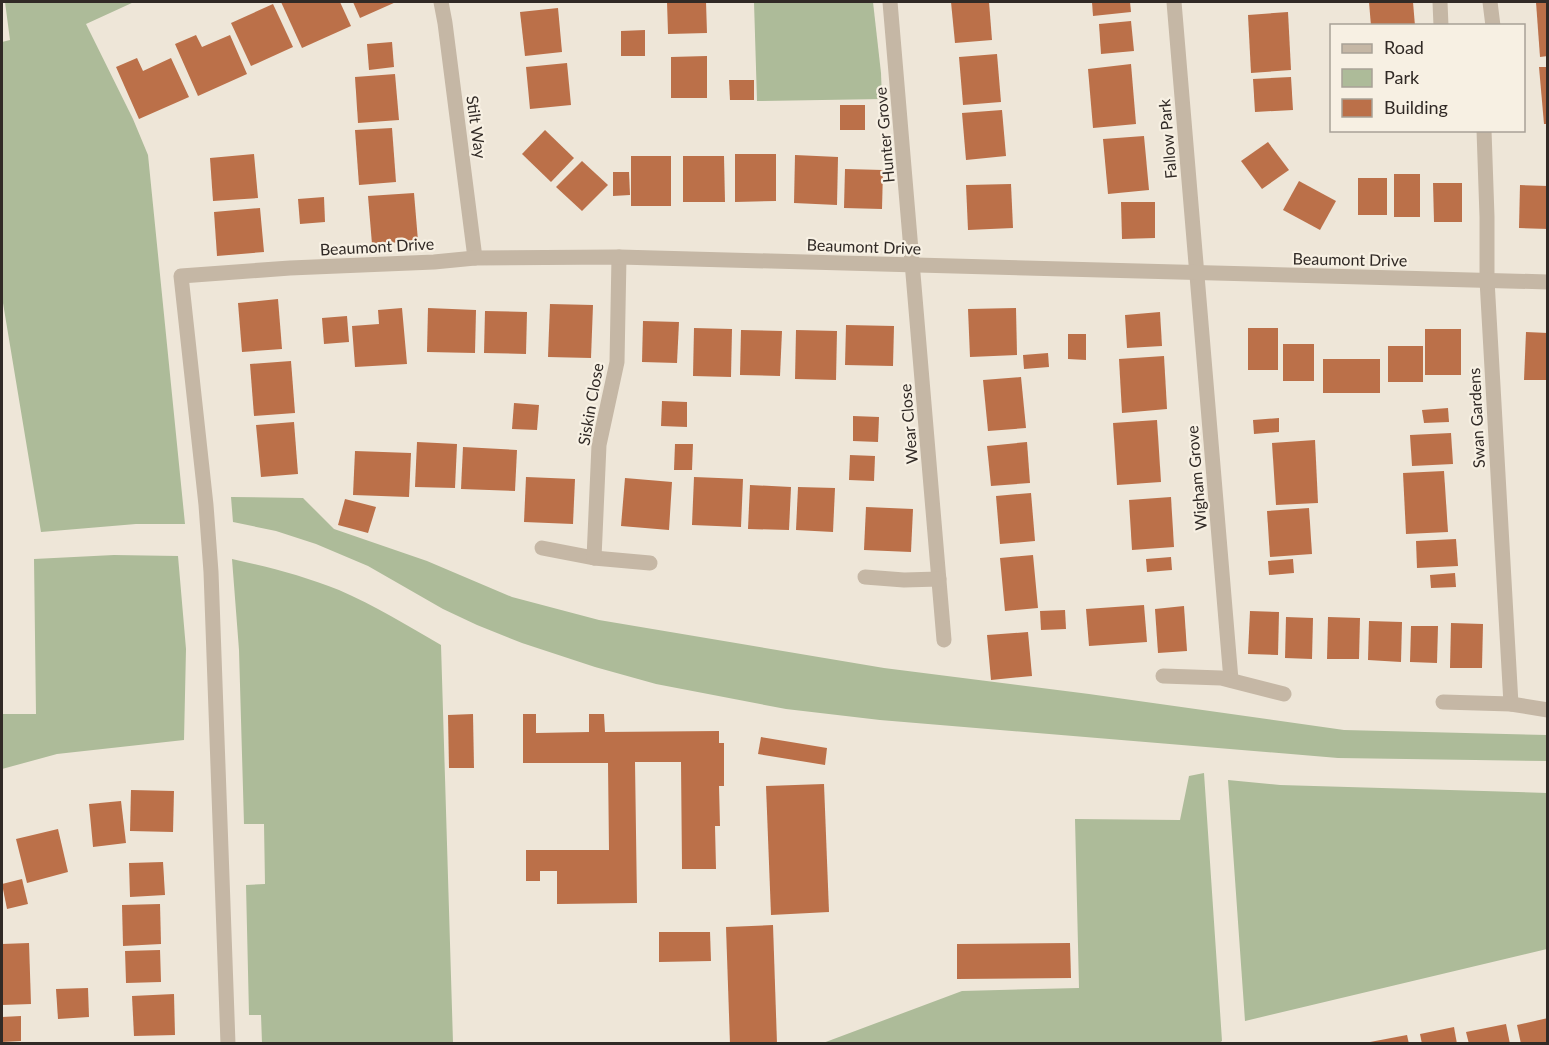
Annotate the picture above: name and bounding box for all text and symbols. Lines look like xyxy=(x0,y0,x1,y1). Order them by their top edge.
legend xyxy=(1330,24,1525,132)
text: Road xyxy=(1384,36,1424,58)
text: Park xyxy=(1384,66,1420,88)
street label: Hunter Grove xyxy=(870,86,898,184)
street label: Stilt Way xyxy=(463,94,491,160)
text: Building xyxy=(1384,96,1448,118)
street label: Fallow Park xyxy=(1154,97,1180,180)
street label: Beaumont Drive xyxy=(319,234,435,258)
street label: Beaumont Drive xyxy=(806,235,922,257)
street label: Beaumont Drive xyxy=(1293,249,1407,269)
street label: Siskin Close xyxy=(573,361,607,447)
street label: Swan Gardens xyxy=(1464,367,1488,469)
street label: Wear Close xyxy=(895,383,921,465)
street label: Wigham Grove xyxy=(1182,425,1210,531)

